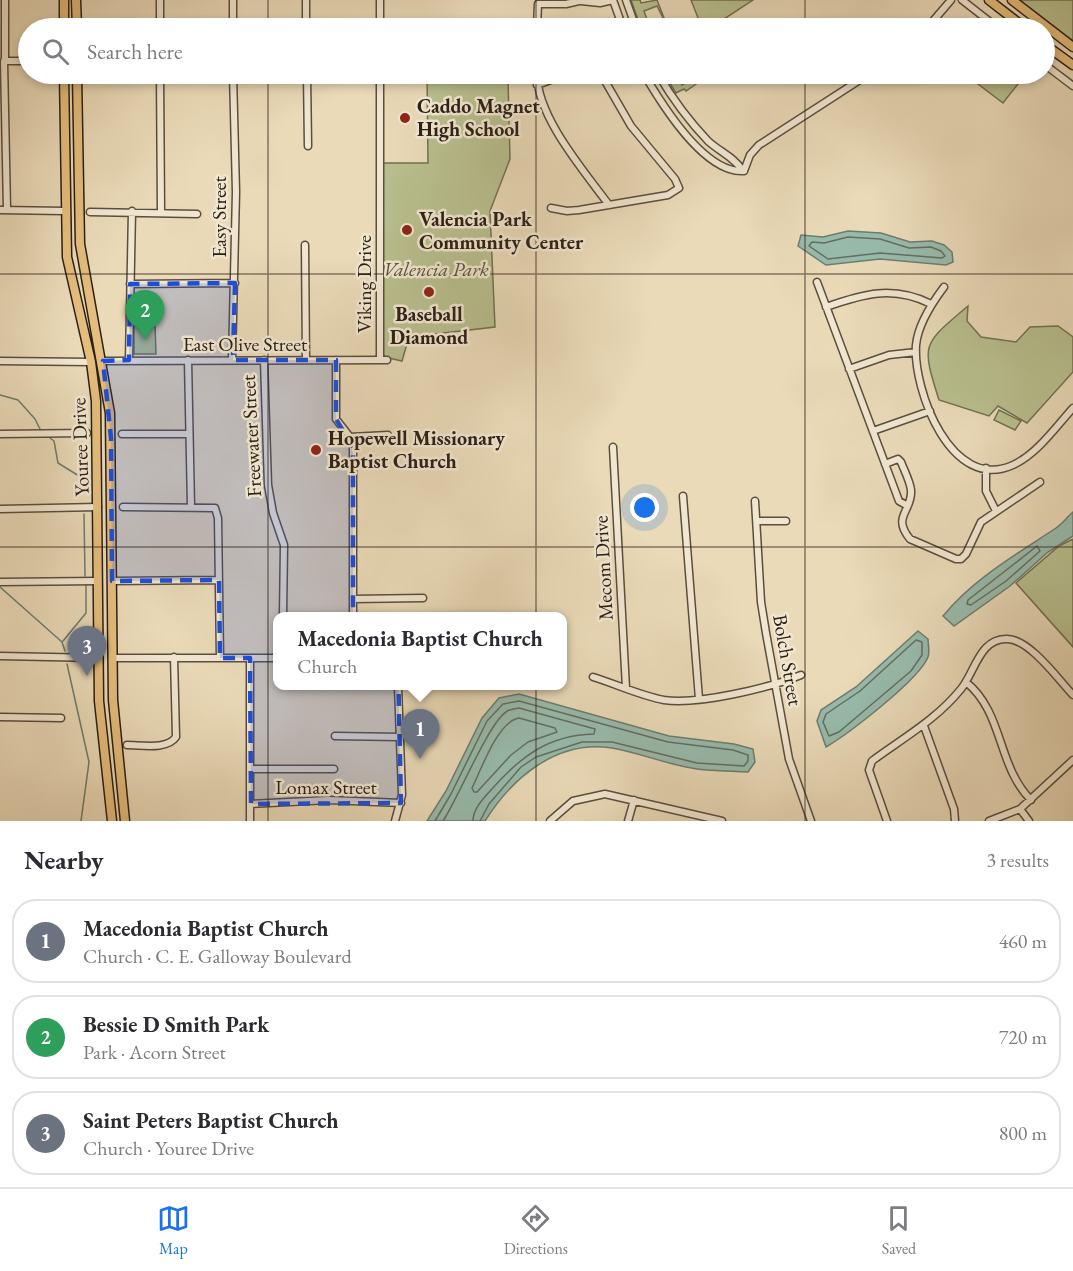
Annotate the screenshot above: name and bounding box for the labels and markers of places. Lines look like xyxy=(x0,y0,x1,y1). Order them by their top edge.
place label: Caddo Magnet High School xyxy=(417,93,540,142)
marker: Caddo Magnet High School xyxy=(398,111,412,125)
place label: Valencia Park Community Center xyxy=(419,206,584,255)
marker: Valencia Park Community Center xyxy=(400,223,414,237)
marker: Baseball Diamond xyxy=(422,285,436,299)
pin: 2 xyxy=(126,290,164,340)
place label: Baseball Diamond xyxy=(390,301,468,350)
place label: Hopewell Missionary Baptist Church xyxy=(328,425,505,474)
marker: Hopewell Missionary Baptist Church xyxy=(309,443,323,457)
pin: 3 xyxy=(68,626,106,676)
pin: 1 xyxy=(400,710,440,759)

